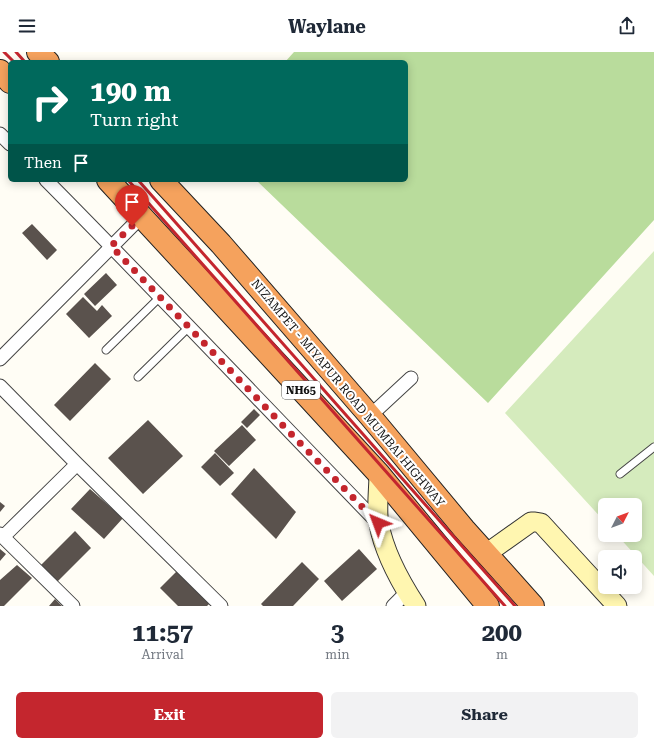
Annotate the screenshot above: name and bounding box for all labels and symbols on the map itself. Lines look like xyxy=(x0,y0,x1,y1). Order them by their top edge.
pin xyxy=(115,185,149,226)
street label: NIZAMPET - MIYAPUR ROAD MUMBAI HIGHWAY xyxy=(249,276,448,510)
road number: NH65 xyxy=(282,381,320,399)
north arrow xyxy=(598,498,642,542)
position arrow xyxy=(357,502,399,544)

